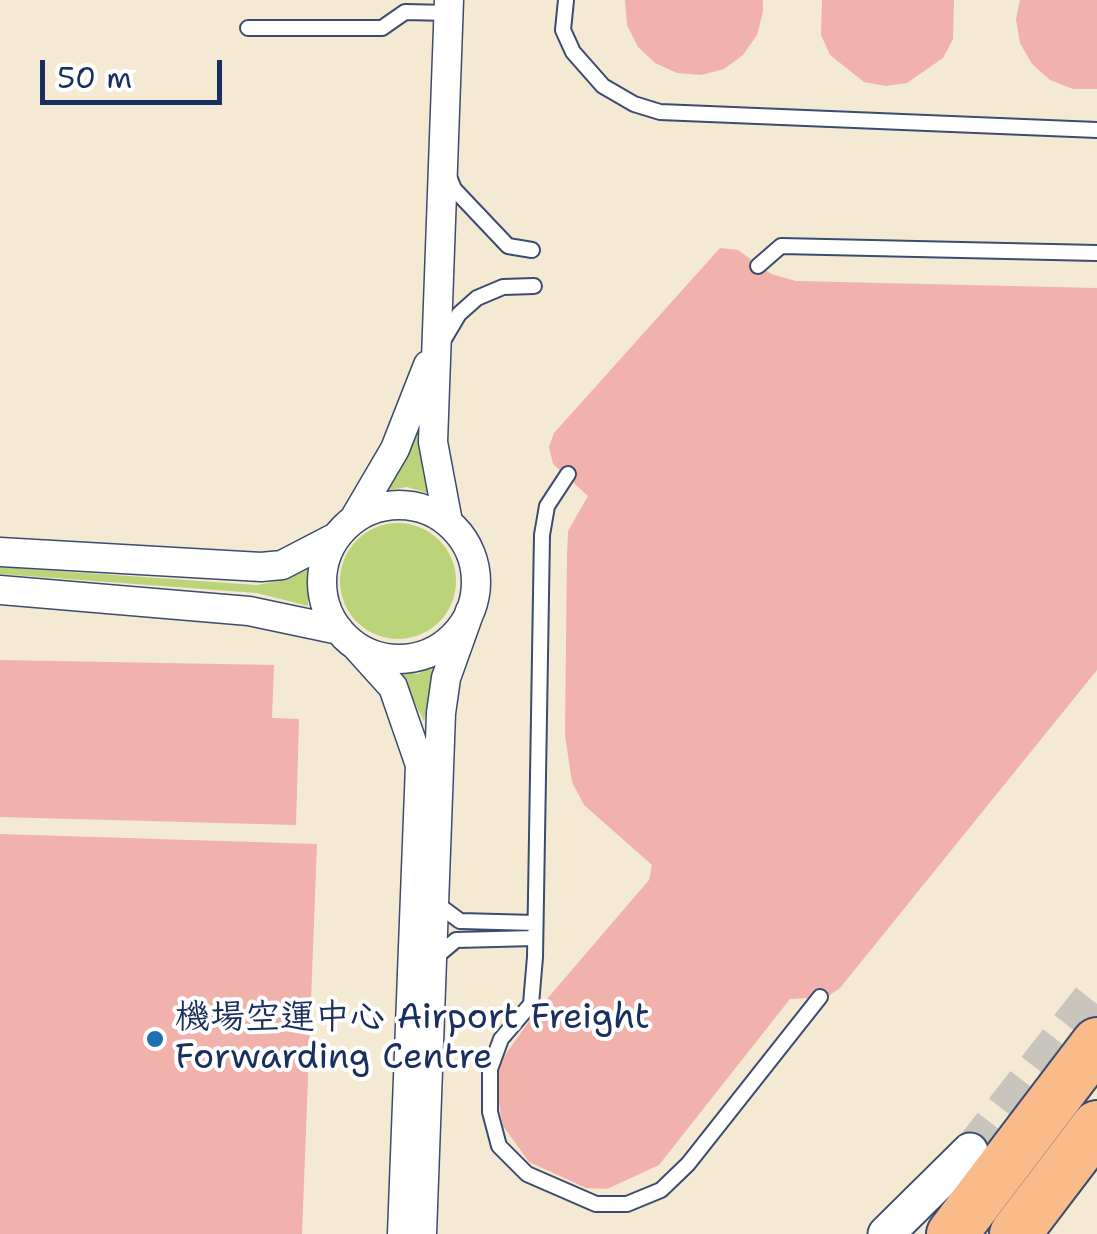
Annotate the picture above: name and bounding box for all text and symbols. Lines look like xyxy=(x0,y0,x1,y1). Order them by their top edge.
scale bar xyxy=(45,40,228,102)
text: 50 m xyxy=(57,57,132,98)
place label: 機場空運中心 Airport Freight Forwarding Centre xyxy=(175,998,650,1080)
marker: 機場空運中心 Airport Freight Forwarding Centre xyxy=(144,1028,166,1050)

